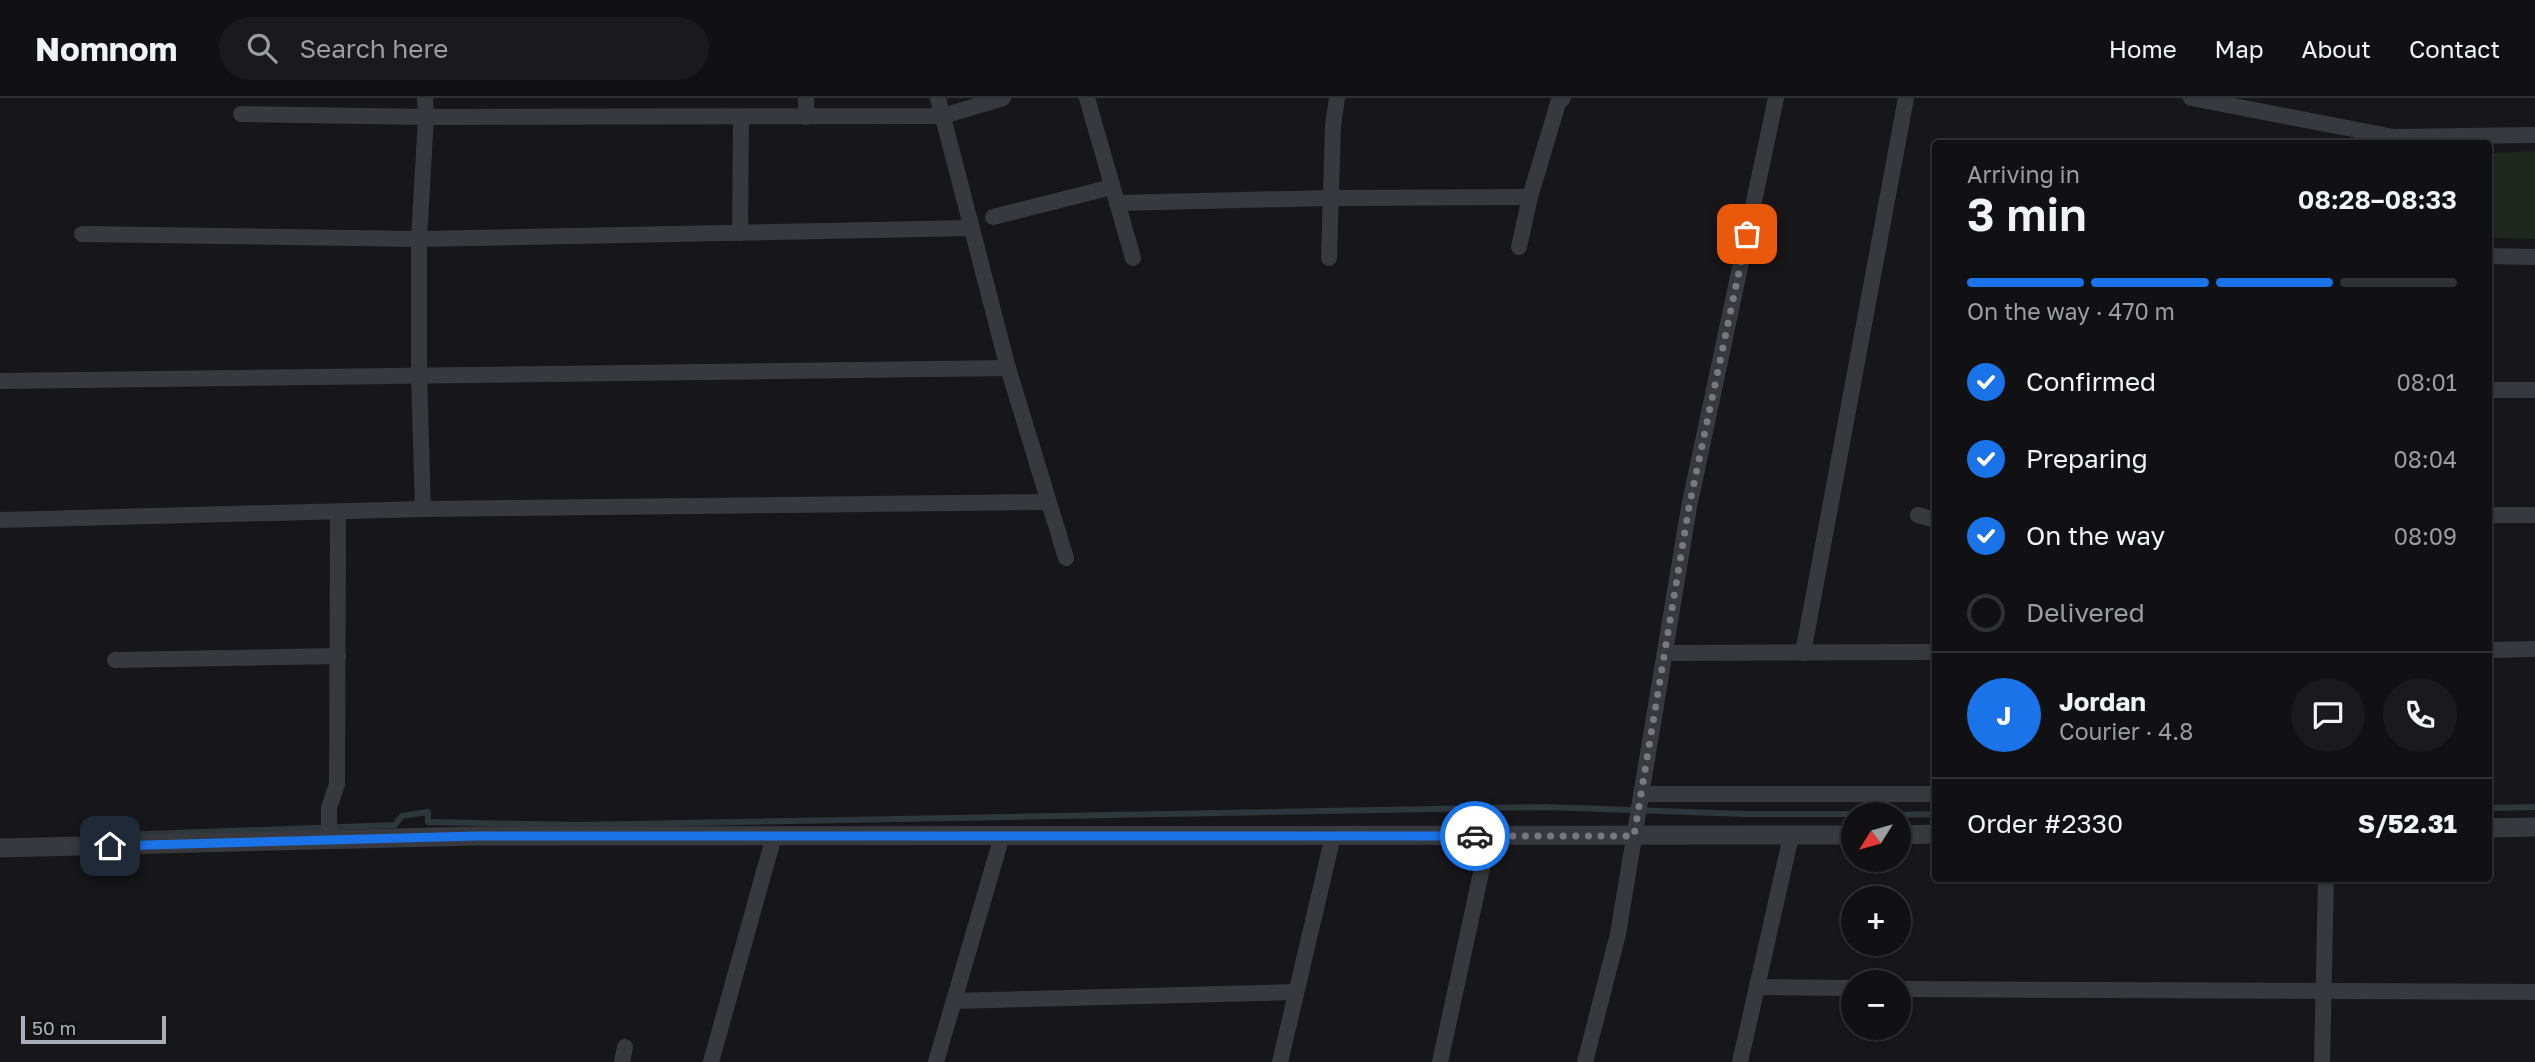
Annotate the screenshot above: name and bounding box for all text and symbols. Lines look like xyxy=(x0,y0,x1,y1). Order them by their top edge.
search box xyxy=(219,17,709,80)
text: Nomnom xyxy=(35,29,177,68)
icon: search xyxy=(243,29,281,67)
text: Search here xyxy=(299,33,448,64)
text: Home xyxy=(2109,34,2177,63)
text: Map xyxy=(2215,34,2264,63)
text: About xyxy=(2302,34,2371,63)
text: Contact xyxy=(2409,34,2500,63)
text: Arriving in xyxy=(1967,160,2080,188)
text: 08:28–08:33 xyxy=(2298,184,2457,215)
text: 3 min xyxy=(1967,186,2087,241)
pin xyxy=(1717,204,1777,264)
icon: bag xyxy=(1728,215,1766,253)
text: On the way · 470 m xyxy=(1967,297,2175,325)
icon: check xyxy=(1967,363,2005,401)
text: Confirmed xyxy=(2026,366,2156,397)
text: 08:01 xyxy=(2396,368,2457,396)
icon: check xyxy=(1967,440,2005,478)
text: Preparing xyxy=(2026,443,2148,474)
text: 08:04 xyxy=(2394,445,2457,473)
icon: check xyxy=(1967,517,2005,555)
text: On the way xyxy=(2026,520,2165,551)
text: 08:09 xyxy=(2394,522,2457,550)
text: Delivered xyxy=(2026,597,2145,628)
button: chat xyxy=(2291,678,2365,752)
button: phone xyxy=(2383,678,2457,752)
text: Jordan xyxy=(2059,686,2146,717)
text: J xyxy=(1997,700,2011,731)
text: Courier · 4.8 xyxy=(2059,717,2193,745)
courier xyxy=(1440,801,1510,871)
north arrow xyxy=(1841,802,1911,872)
map controls xyxy=(1841,802,1911,1040)
text: Order #2330 xyxy=(1967,808,2123,839)
text: S/52.31 xyxy=(2358,808,2457,839)
pin xyxy=(80,816,140,876)
icon: car xyxy=(1456,817,1494,855)
icon: home xyxy=(91,827,129,865)
button: + xyxy=(1841,886,1911,956)
button: − xyxy=(1841,970,1911,1040)
scale bar xyxy=(21,1013,166,1045)
text: 50 m xyxy=(32,1016,76,1039)

